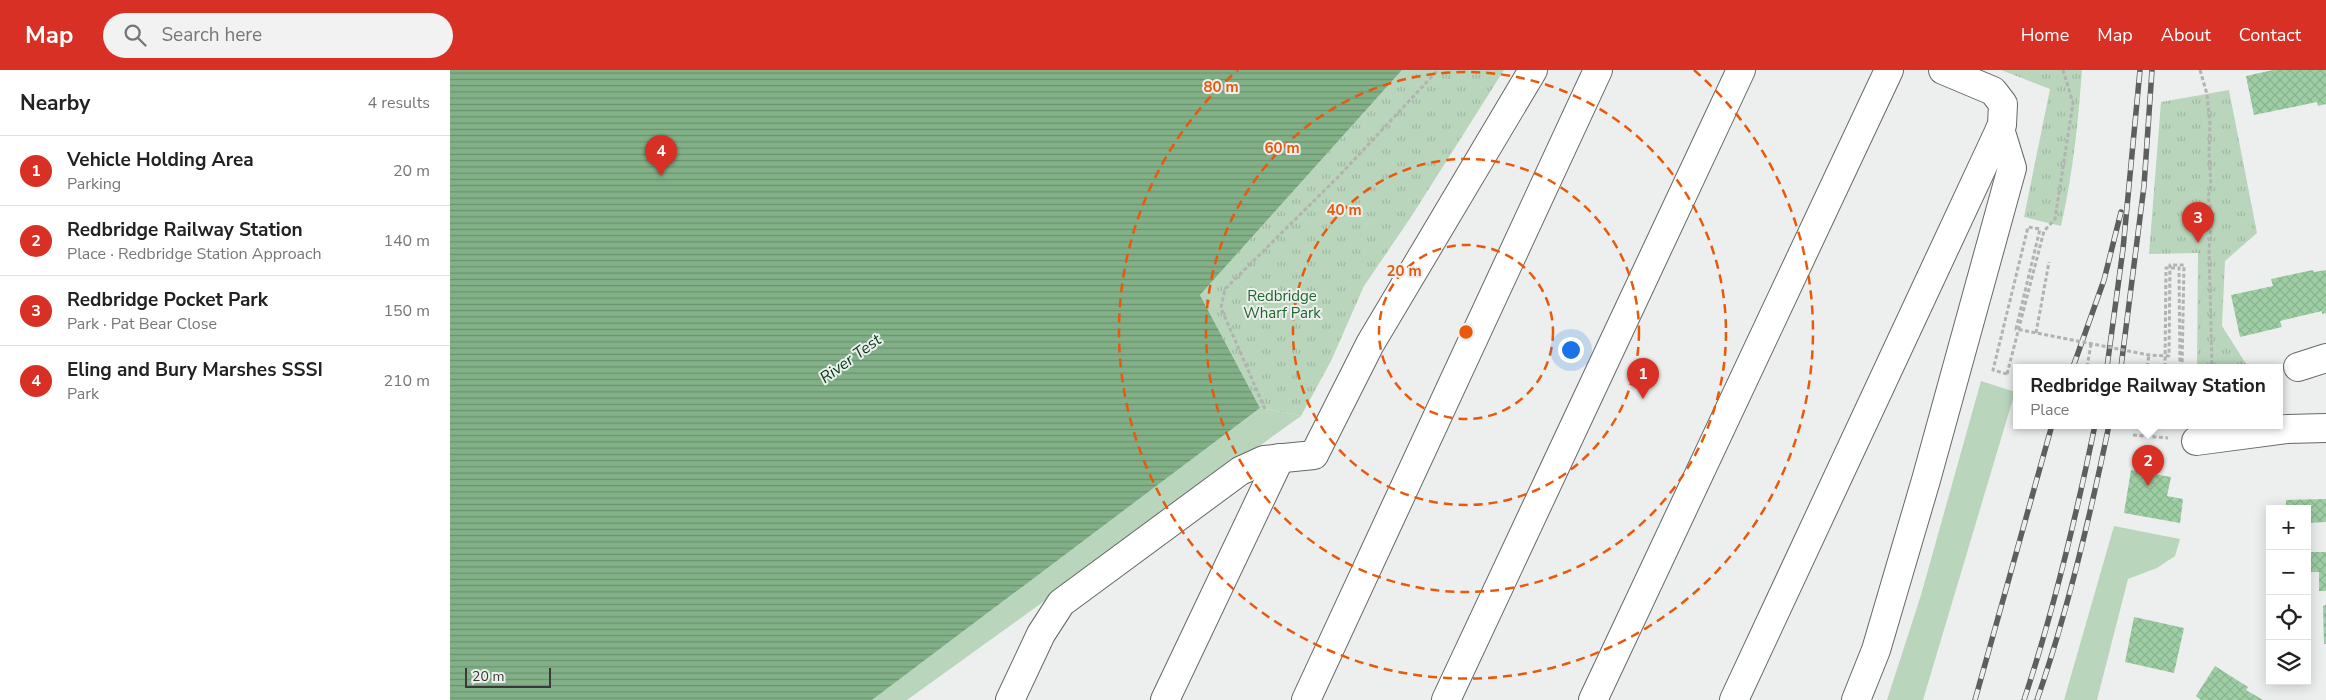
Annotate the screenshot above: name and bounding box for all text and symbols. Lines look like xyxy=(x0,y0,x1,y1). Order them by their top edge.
search box xyxy=(103,13,453,58)
text: Map xyxy=(25,19,73,51)
icon: search xyxy=(121,21,149,49)
text: Search here xyxy=(161,22,262,48)
text: Home xyxy=(2021,23,2069,47)
text: Map xyxy=(2097,23,2133,47)
text: About xyxy=(2161,23,2211,47)
text: Contact xyxy=(2239,23,2301,47)
text: 80 m xyxy=(1203,77,1239,97)
text: Nearby xyxy=(20,89,90,117)
text: 4 results xyxy=(368,92,430,114)
pin: 4 xyxy=(645,135,677,176)
text: 60 m xyxy=(1264,138,1300,158)
text: Vehicle Holding Area xyxy=(67,147,254,173)
text: 1 xyxy=(31,160,41,182)
text: 20 m xyxy=(393,160,430,182)
text: Parking xyxy=(67,173,121,195)
text: 40 m xyxy=(1326,200,1362,220)
pin: 3 xyxy=(2182,202,2214,243)
text: Redbridge Railway Station xyxy=(67,217,303,243)
text: 2 xyxy=(31,230,41,252)
text: 140 m xyxy=(383,230,430,252)
text: Place · Redbridge Station Approach xyxy=(67,243,322,265)
text: 20 m xyxy=(1386,261,1422,281)
park label: Redbridge Wharf Park xyxy=(1243,286,1321,323)
text: Redbridge Pocket Park xyxy=(67,287,268,313)
text: 3 xyxy=(31,300,41,322)
text: 150 m xyxy=(383,300,430,322)
text: Park · Pat Bear Close xyxy=(67,313,217,335)
centre of rings xyxy=(1457,323,1475,341)
water label: River Test xyxy=(815,329,886,389)
your location xyxy=(1558,337,1584,363)
text: Eling and Bury Marshes SSSI xyxy=(67,357,323,383)
pin: 1 xyxy=(1627,358,1659,399)
popup xyxy=(2013,364,2283,429)
text: 4 xyxy=(31,370,41,392)
text: 210 m xyxy=(383,370,430,392)
text: Redbridge Railway Station xyxy=(2030,373,2266,399)
text: Park xyxy=(67,383,99,405)
text: Place xyxy=(2030,399,2069,421)
pin: 2 xyxy=(2132,445,2164,486)
map controls xyxy=(2266,505,2311,685)
button: + xyxy=(2266,505,2311,550)
button: − xyxy=(2266,550,2311,595)
button: locate xyxy=(2266,595,2311,640)
button: layers xyxy=(2266,640,2311,685)
scale bar xyxy=(465,665,551,688)
text: 20 m xyxy=(472,667,504,686)

